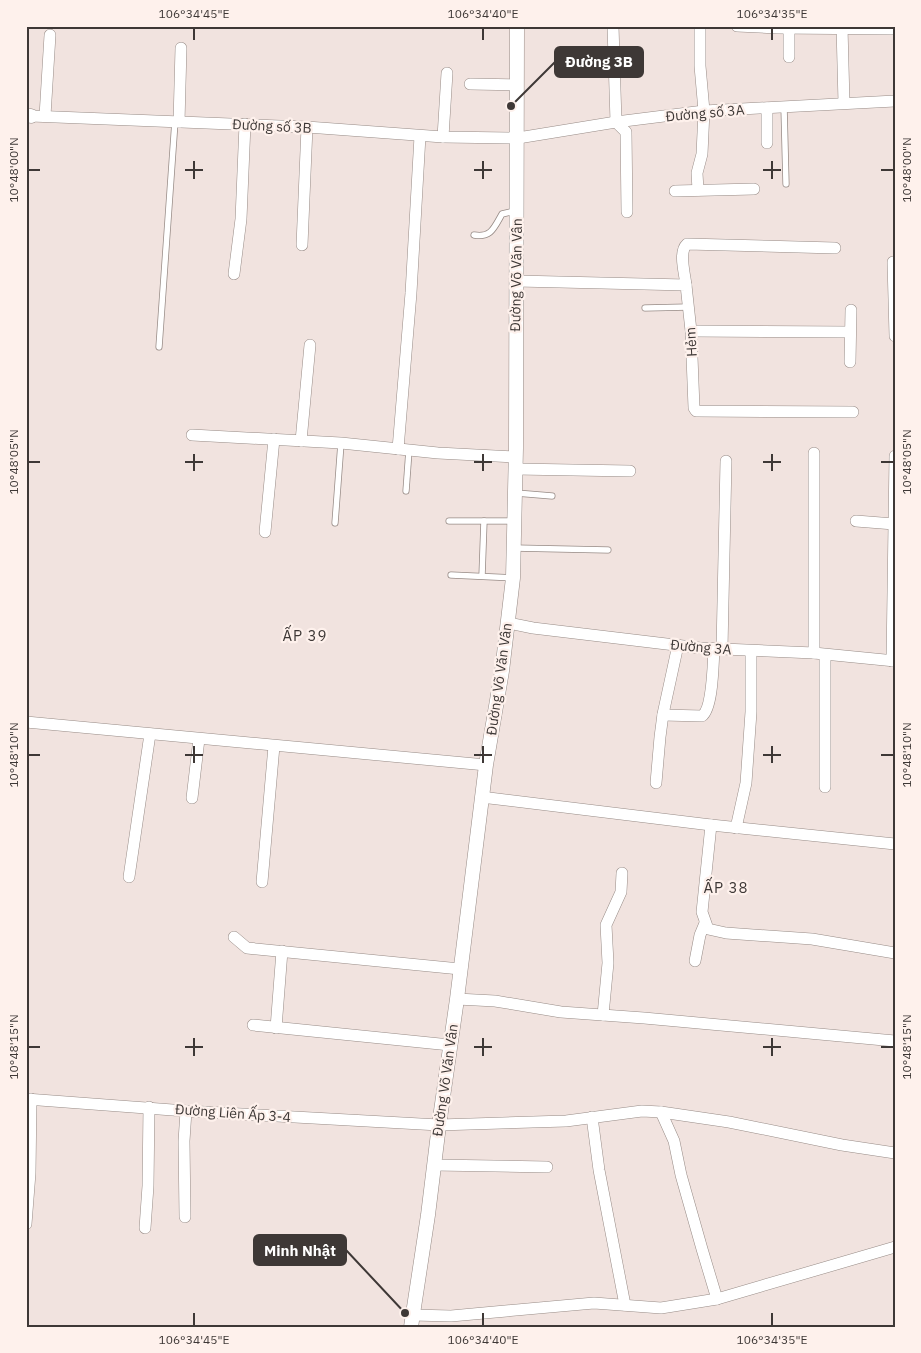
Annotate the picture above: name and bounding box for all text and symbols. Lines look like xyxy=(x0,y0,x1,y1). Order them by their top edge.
text: 106°34'45"E xyxy=(159,6,229,21)
text: 106°34'40"E xyxy=(448,6,518,21)
text: 106°34'35"E xyxy=(737,6,807,21)
callout: Đường 3B xyxy=(555,47,643,77)
text: Đường 3B xyxy=(565,52,633,71)
street label: Đường số 3A xyxy=(665,101,745,125)
street label: Đường số 3B xyxy=(232,115,312,137)
text: 10°48'00"N xyxy=(6,137,21,203)
text: 10°48'00"N xyxy=(899,137,914,203)
street label: Đường Võ Văn Vân xyxy=(506,218,526,332)
street label: Hẻm xyxy=(681,327,701,357)
text: 10°48'05"N xyxy=(6,429,21,495)
text: 10°48'05"N xyxy=(899,429,914,495)
street label: Đường Võ Văn Vân xyxy=(482,622,516,736)
district label: ẤP 39 xyxy=(282,624,328,645)
street label: Đường 3A xyxy=(670,635,732,659)
text: 10°48'10"N xyxy=(6,722,21,788)
text: 10°48'10"N xyxy=(899,722,914,788)
district label: ẤP 38 xyxy=(703,876,749,897)
text: 10°48'15"N xyxy=(6,1014,21,1080)
text: 10°48'15"N xyxy=(899,1014,914,1080)
street label: Đường Võ Văn Vân xyxy=(428,1023,462,1137)
street label: Đường Liên Ấp 3-4 xyxy=(174,1097,292,1126)
callout: Minh Nhật xyxy=(254,1235,346,1265)
text: Minh Nhật xyxy=(264,1241,336,1260)
text: 106°34'45"E xyxy=(159,1332,229,1347)
text: 106°34'40"E xyxy=(448,1332,518,1347)
text: 106°34'35"E xyxy=(737,1332,807,1347)

